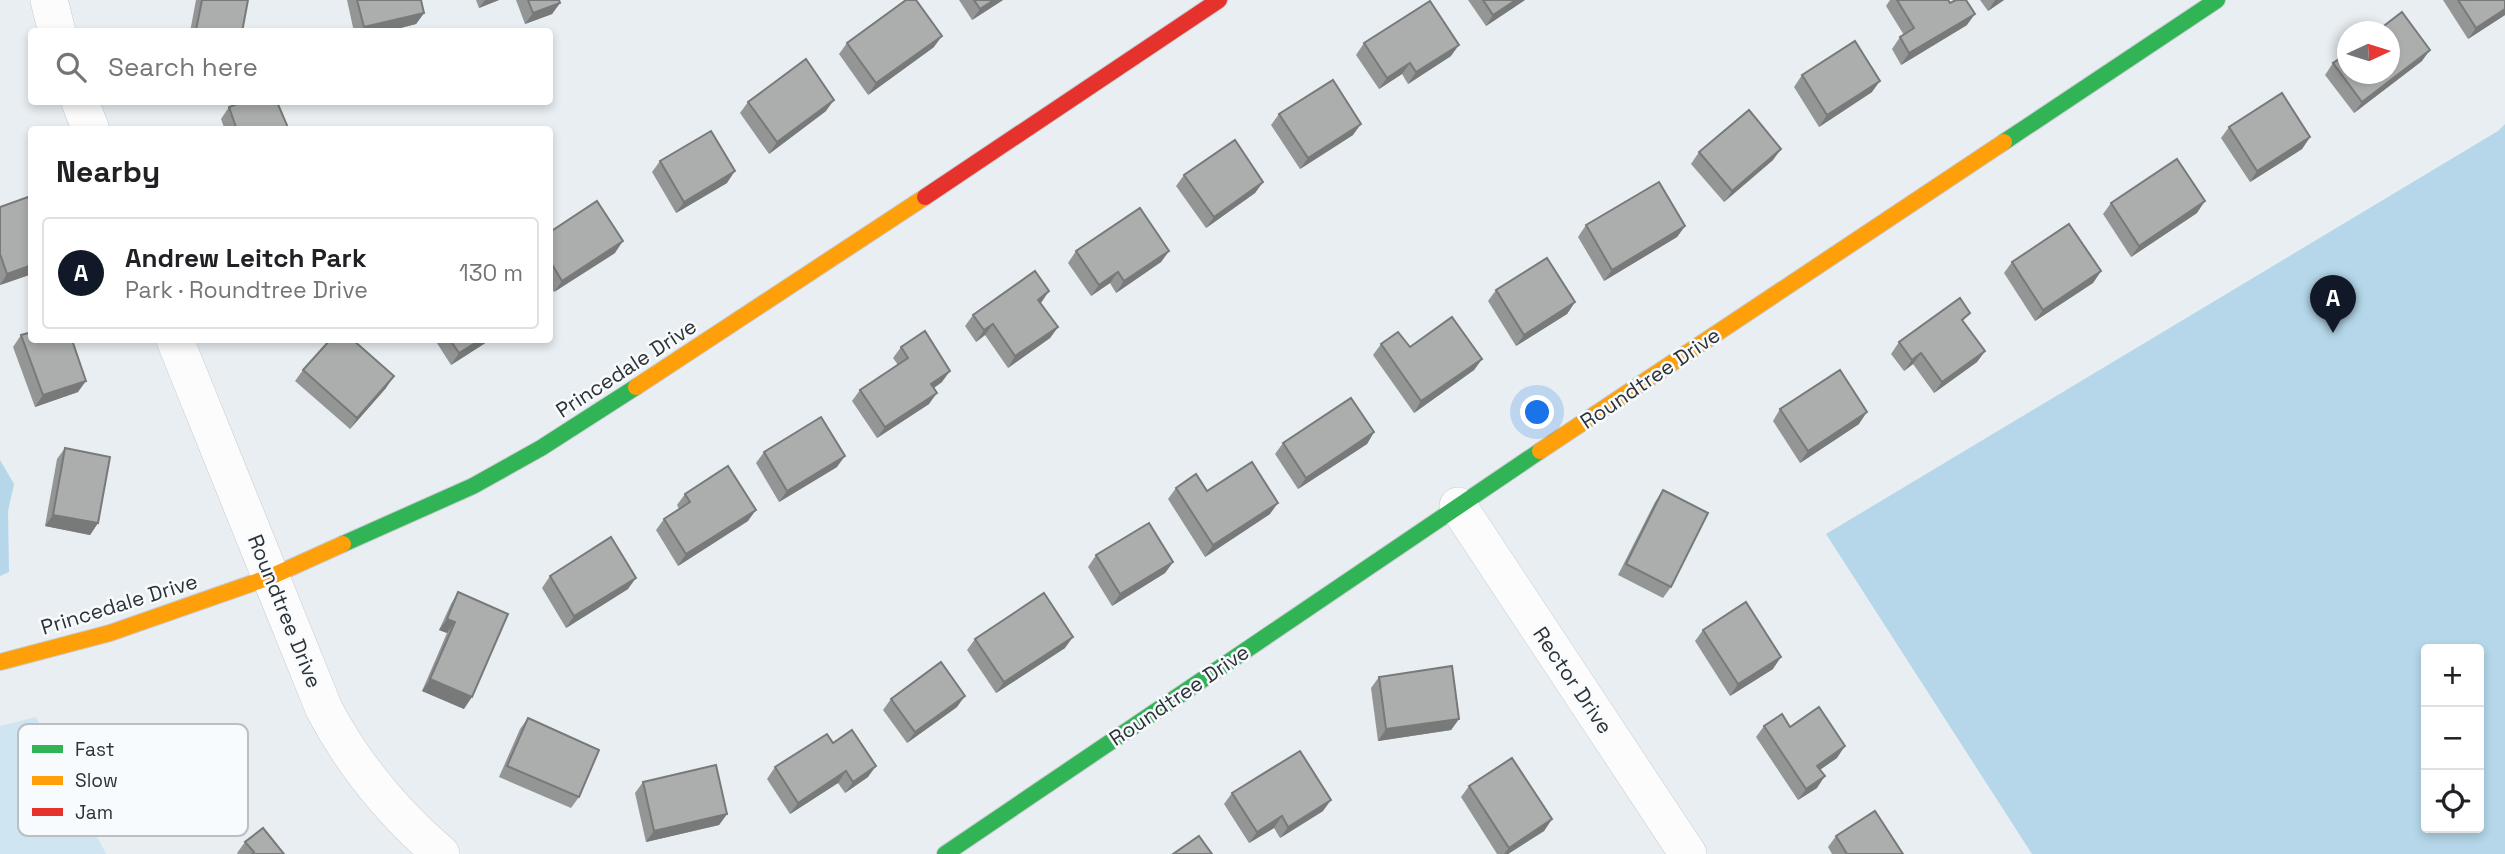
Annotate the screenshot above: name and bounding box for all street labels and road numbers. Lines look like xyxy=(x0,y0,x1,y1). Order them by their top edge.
street label: Princedale Drive xyxy=(551,312,701,424)
street label: Roundtree Drive xyxy=(1575,321,1725,435)
street label: Roundtree Drive xyxy=(242,530,328,692)
street label: Princedale Drive xyxy=(37,567,201,641)
street label: Rector Drive xyxy=(1527,621,1619,739)
street label: Roundtree Drive xyxy=(1104,638,1254,752)

